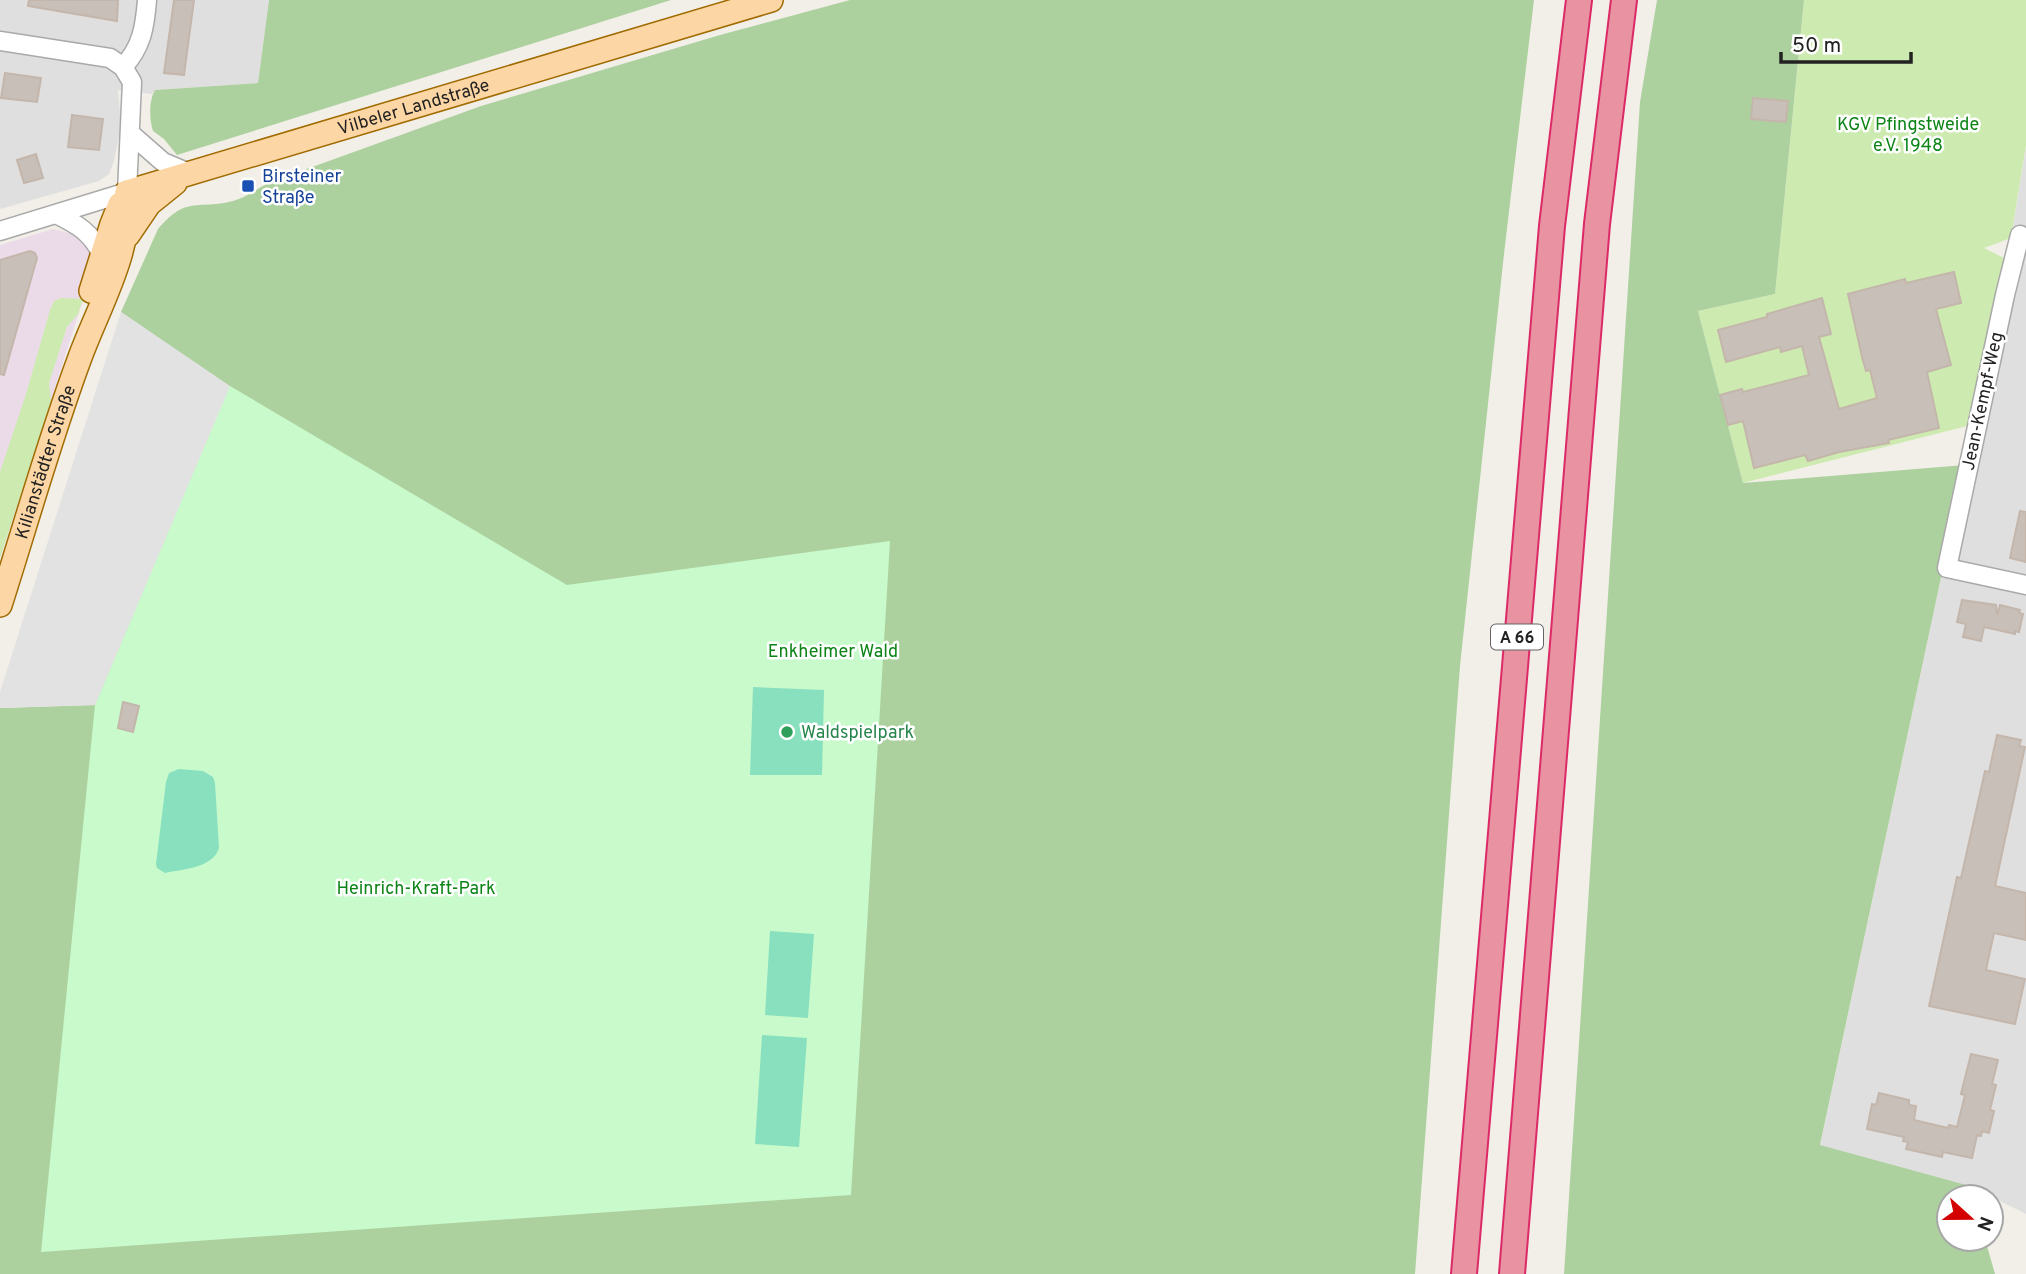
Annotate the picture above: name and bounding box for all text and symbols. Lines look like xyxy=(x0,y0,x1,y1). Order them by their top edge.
scale bar xyxy=(1781,21,1910,65)
text: 50 m xyxy=(1792,33,1841,60)
street label: Vilbeler Landstraße xyxy=(335,75,493,142)
park label: KGV Pfingstweide e.V. 1948 xyxy=(1837,114,1979,158)
place label: Birsteiner Straße xyxy=(262,166,342,210)
marker: Birsteiner Straße xyxy=(240,178,256,194)
street label: Jean-Kempf-Weg xyxy=(1958,330,2009,473)
street label: Kilianstädter Straße xyxy=(11,382,82,542)
road number: A 66 xyxy=(1491,624,1543,650)
park label: Enkheimer Wald xyxy=(768,641,898,664)
place label: Waldspielpark xyxy=(801,722,914,745)
marker: Waldspielpark xyxy=(779,724,795,740)
park label: Heinrich-Kraft-Park xyxy=(336,878,496,901)
north arrow xyxy=(1935,1183,2005,1253)
text: N xyxy=(1970,1213,1998,1234)

